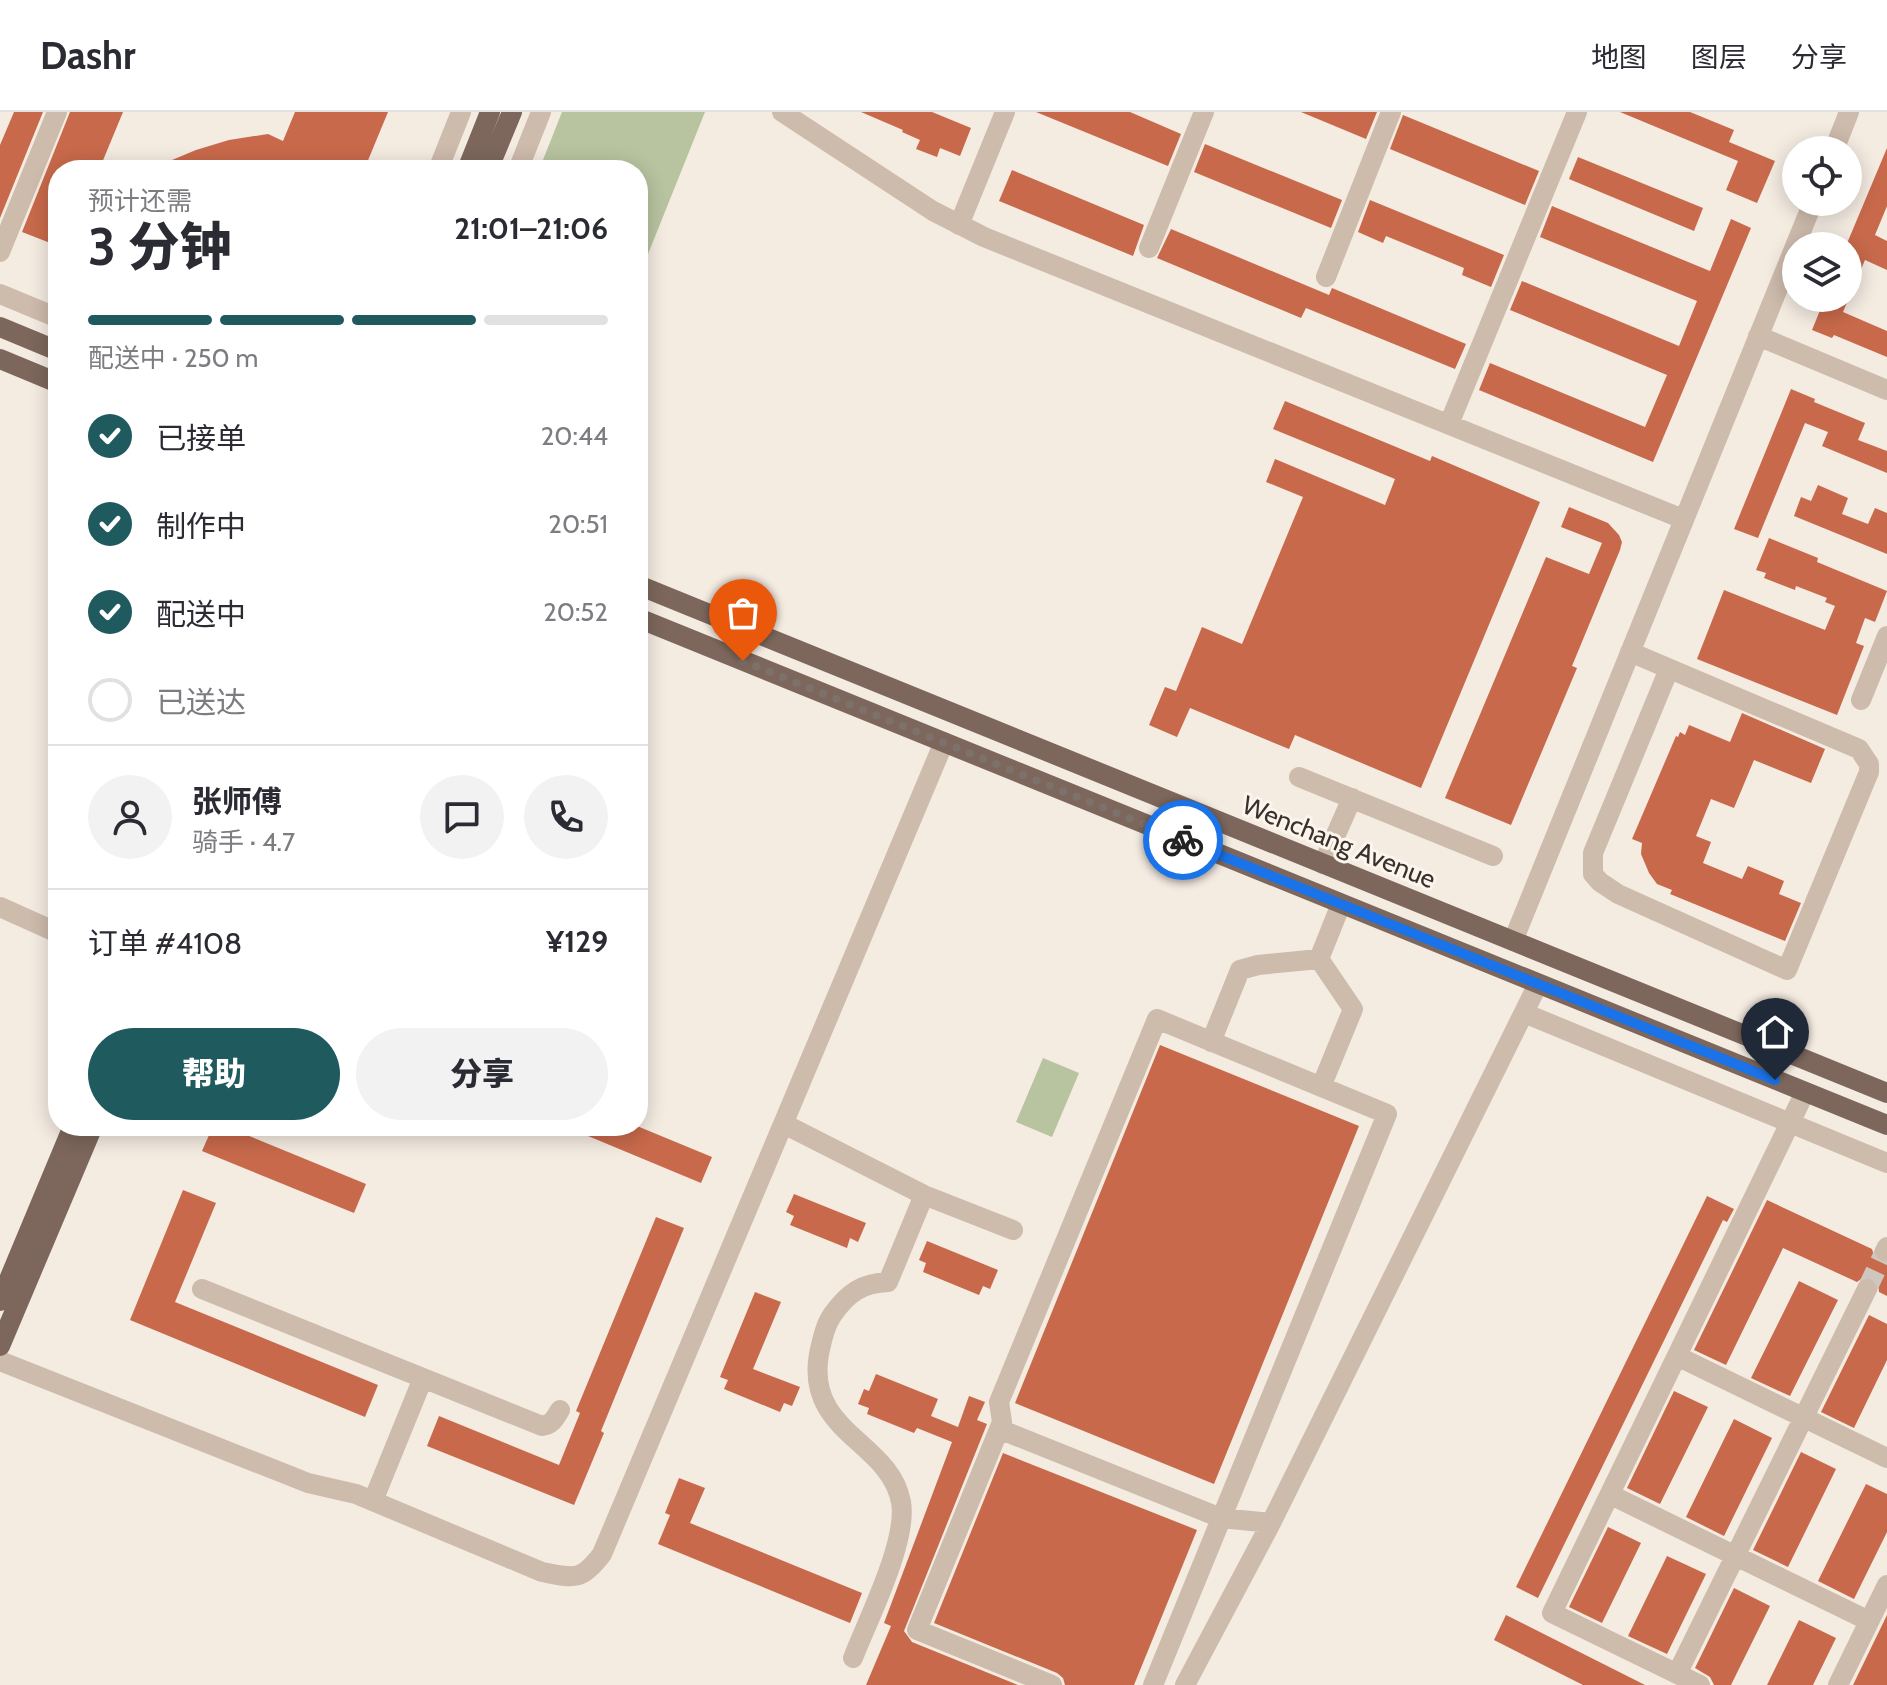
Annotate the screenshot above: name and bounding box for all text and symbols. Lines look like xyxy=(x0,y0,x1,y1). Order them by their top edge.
text: Dashr xyxy=(40,32,136,79)
text: 地图 xyxy=(1591,40,1647,74)
text: 图层 xyxy=(1691,40,1747,74)
text: 分享 xyxy=(1791,40,1847,74)
map controls xyxy=(1782,136,1862,312)
button: locate xyxy=(1782,136,1862,216)
text: 预计还需 xyxy=(88,185,192,217)
text: 21:01–21:06 xyxy=(454,210,608,247)
text: 3 分钟 xyxy=(88,215,232,278)
button: layers xyxy=(1782,232,1862,312)
text: 配送中 · 250 m xyxy=(88,342,258,374)
icon: check xyxy=(88,414,132,458)
text: 已接单 xyxy=(156,420,246,457)
text: 20:44 xyxy=(541,420,608,452)
icon: check xyxy=(88,502,132,546)
text: 制作中 xyxy=(156,508,246,545)
text: 20:51 xyxy=(548,508,608,540)
pin xyxy=(709,579,777,661)
icon: check xyxy=(88,590,132,634)
icon: bag xyxy=(721,591,765,635)
text: 配送中 xyxy=(156,596,246,633)
text: 20:52 xyxy=(543,596,608,628)
text: 已送达 xyxy=(156,684,246,721)
button: person xyxy=(88,775,172,859)
button: chat xyxy=(420,775,504,859)
button: phone xyxy=(524,775,608,859)
text: 张师傅 xyxy=(192,783,282,820)
street label: Wenchang Avenue xyxy=(1238,789,1440,895)
courier xyxy=(1143,800,1223,880)
icon: bike xyxy=(1161,818,1205,862)
text: 骑手 · 4.7 xyxy=(192,826,295,858)
text: ¥129 xyxy=(546,923,608,960)
text: 订单 #4108 xyxy=(88,925,242,962)
pin xyxy=(1741,998,1809,1080)
icon: home xyxy=(1753,1010,1797,1054)
button: 帮助 xyxy=(88,1028,340,1120)
button: 分享 xyxy=(356,1028,608,1120)

